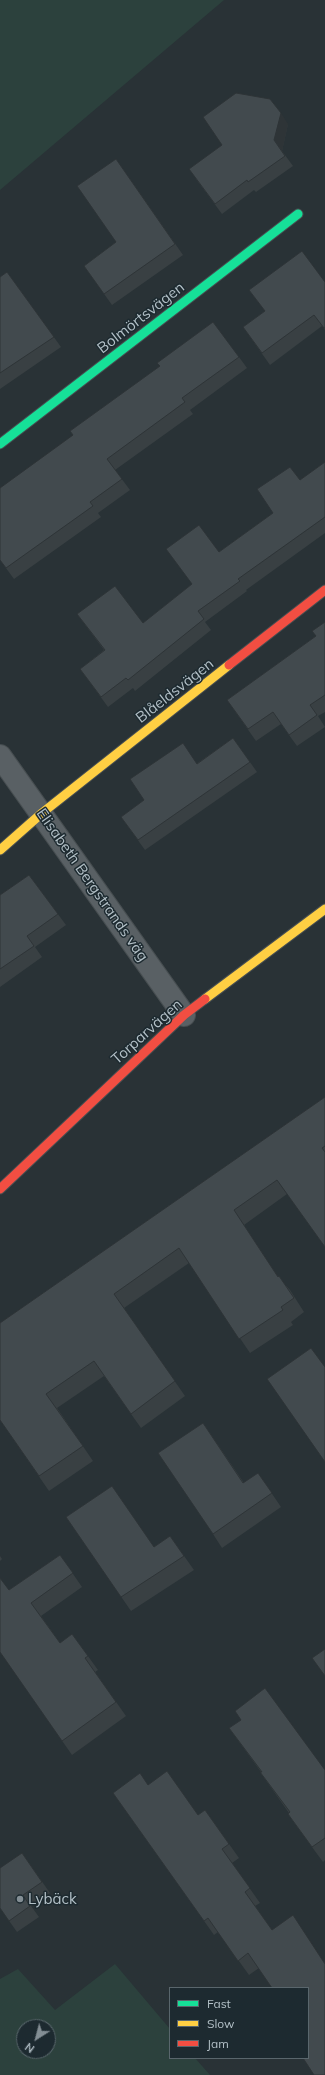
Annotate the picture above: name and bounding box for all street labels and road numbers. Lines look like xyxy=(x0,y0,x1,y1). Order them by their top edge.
street label: Bolmörtsvägen xyxy=(94,278,188,358)
street label: Blåeldsvägen xyxy=(133,655,217,727)
street label: Elisabeth Bergstrands väg xyxy=(32,805,152,965)
street label: Torparvägen xyxy=(108,996,186,1068)

